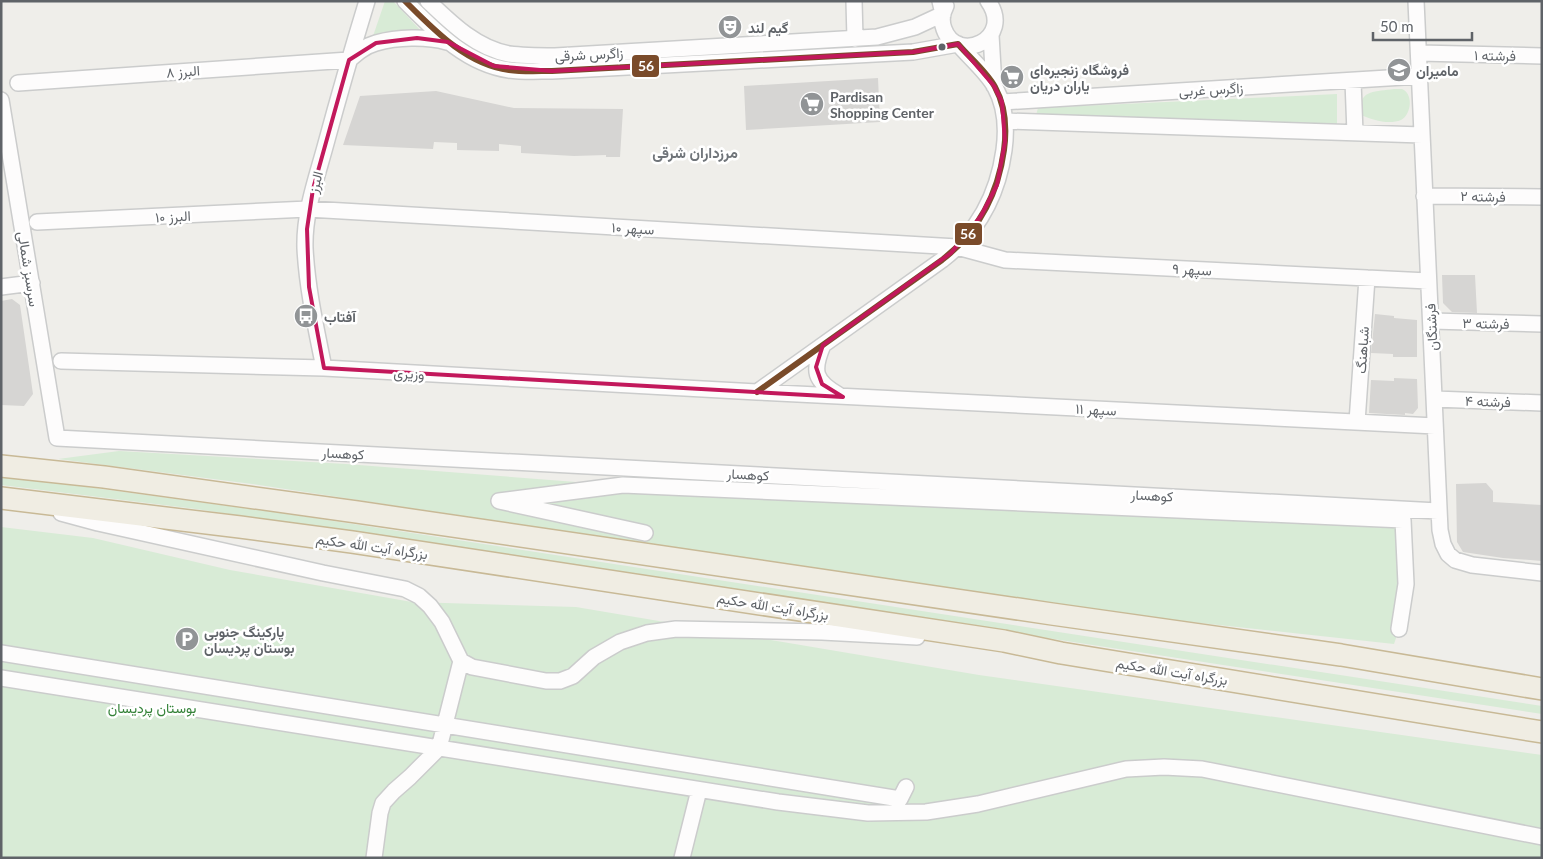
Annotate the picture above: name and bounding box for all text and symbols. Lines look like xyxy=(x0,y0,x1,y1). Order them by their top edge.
scale bar xyxy=(1373,10,1472,42)
theatre icon: گیم لند xyxy=(717,14,743,40)
text: 50 m xyxy=(1380,17,1414,35)
place label: گیم لند xyxy=(748,19,788,37)
unlabelled marker xyxy=(937,42,947,52)
street label: زاگرس شرقی xyxy=(554,44,624,65)
street label: فرشته ۱ xyxy=(1474,46,1516,65)
line badge: 56 xyxy=(631,54,660,78)
text: 56 xyxy=(638,57,654,74)
school or university icon: مامیران xyxy=(1386,57,1412,83)
street label: البرز ۸ xyxy=(165,61,201,82)
place label: فروشگاه زنجیره‌ای یاران دریان xyxy=(1030,61,1129,95)
place label: مامیران xyxy=(1416,62,1459,80)
supermarket icon: فروشگاه زنجیره‌ای یاران دریان xyxy=(999,64,1025,90)
street label: زاگرس غربی xyxy=(1178,79,1244,100)
place label: Pardisan Shopping Center xyxy=(830,88,935,121)
supermarket icon: Pardisan Shopping Center xyxy=(799,91,825,117)
district label: مرزداران شرقی xyxy=(652,143,738,162)
street label: البرز xyxy=(304,169,327,196)
street label: فرشته ۲ xyxy=(1460,187,1506,206)
street label: البرز ۱۰ xyxy=(155,207,191,226)
street label: سپهر ۱۰ xyxy=(611,218,655,240)
line badge: 56 xyxy=(954,222,983,246)
text: 56 xyxy=(960,225,976,242)
street label: سرسبز شمالی xyxy=(14,230,43,308)
street label: سپهر ۹ xyxy=(1172,259,1212,281)
bus stop icon: آفتاب xyxy=(293,303,319,329)
street label: فرشتگان xyxy=(1421,303,1442,351)
place label: آفتاب xyxy=(324,308,357,326)
street label: فرشته ۳ xyxy=(1462,314,1510,333)
street label: شباهنگ xyxy=(1352,326,1373,374)
street label: وزیری xyxy=(393,364,425,383)
street label: فرشته ۴ xyxy=(1465,392,1511,411)
street label: سپهر ۱۱ xyxy=(1075,399,1117,421)
street label: کوهسار xyxy=(320,443,365,464)
street label: کوهسار xyxy=(725,464,770,485)
street label: کوهسار xyxy=(1129,485,1174,506)
street label: بزرگراه آیت الله حکیم xyxy=(315,530,429,563)
street label: بزرگراه آیت الله حکیم xyxy=(716,589,830,624)
place label: پارکینگ جنوبی بوستان پردیسان xyxy=(204,623,294,658)
parking icon: پارکینگ جنوبی بوستان پردیسان xyxy=(174,626,200,652)
street label: بزرگراه آیت الله حکیم xyxy=(1115,654,1229,689)
park label: بوستان پردیسان xyxy=(108,699,196,718)

